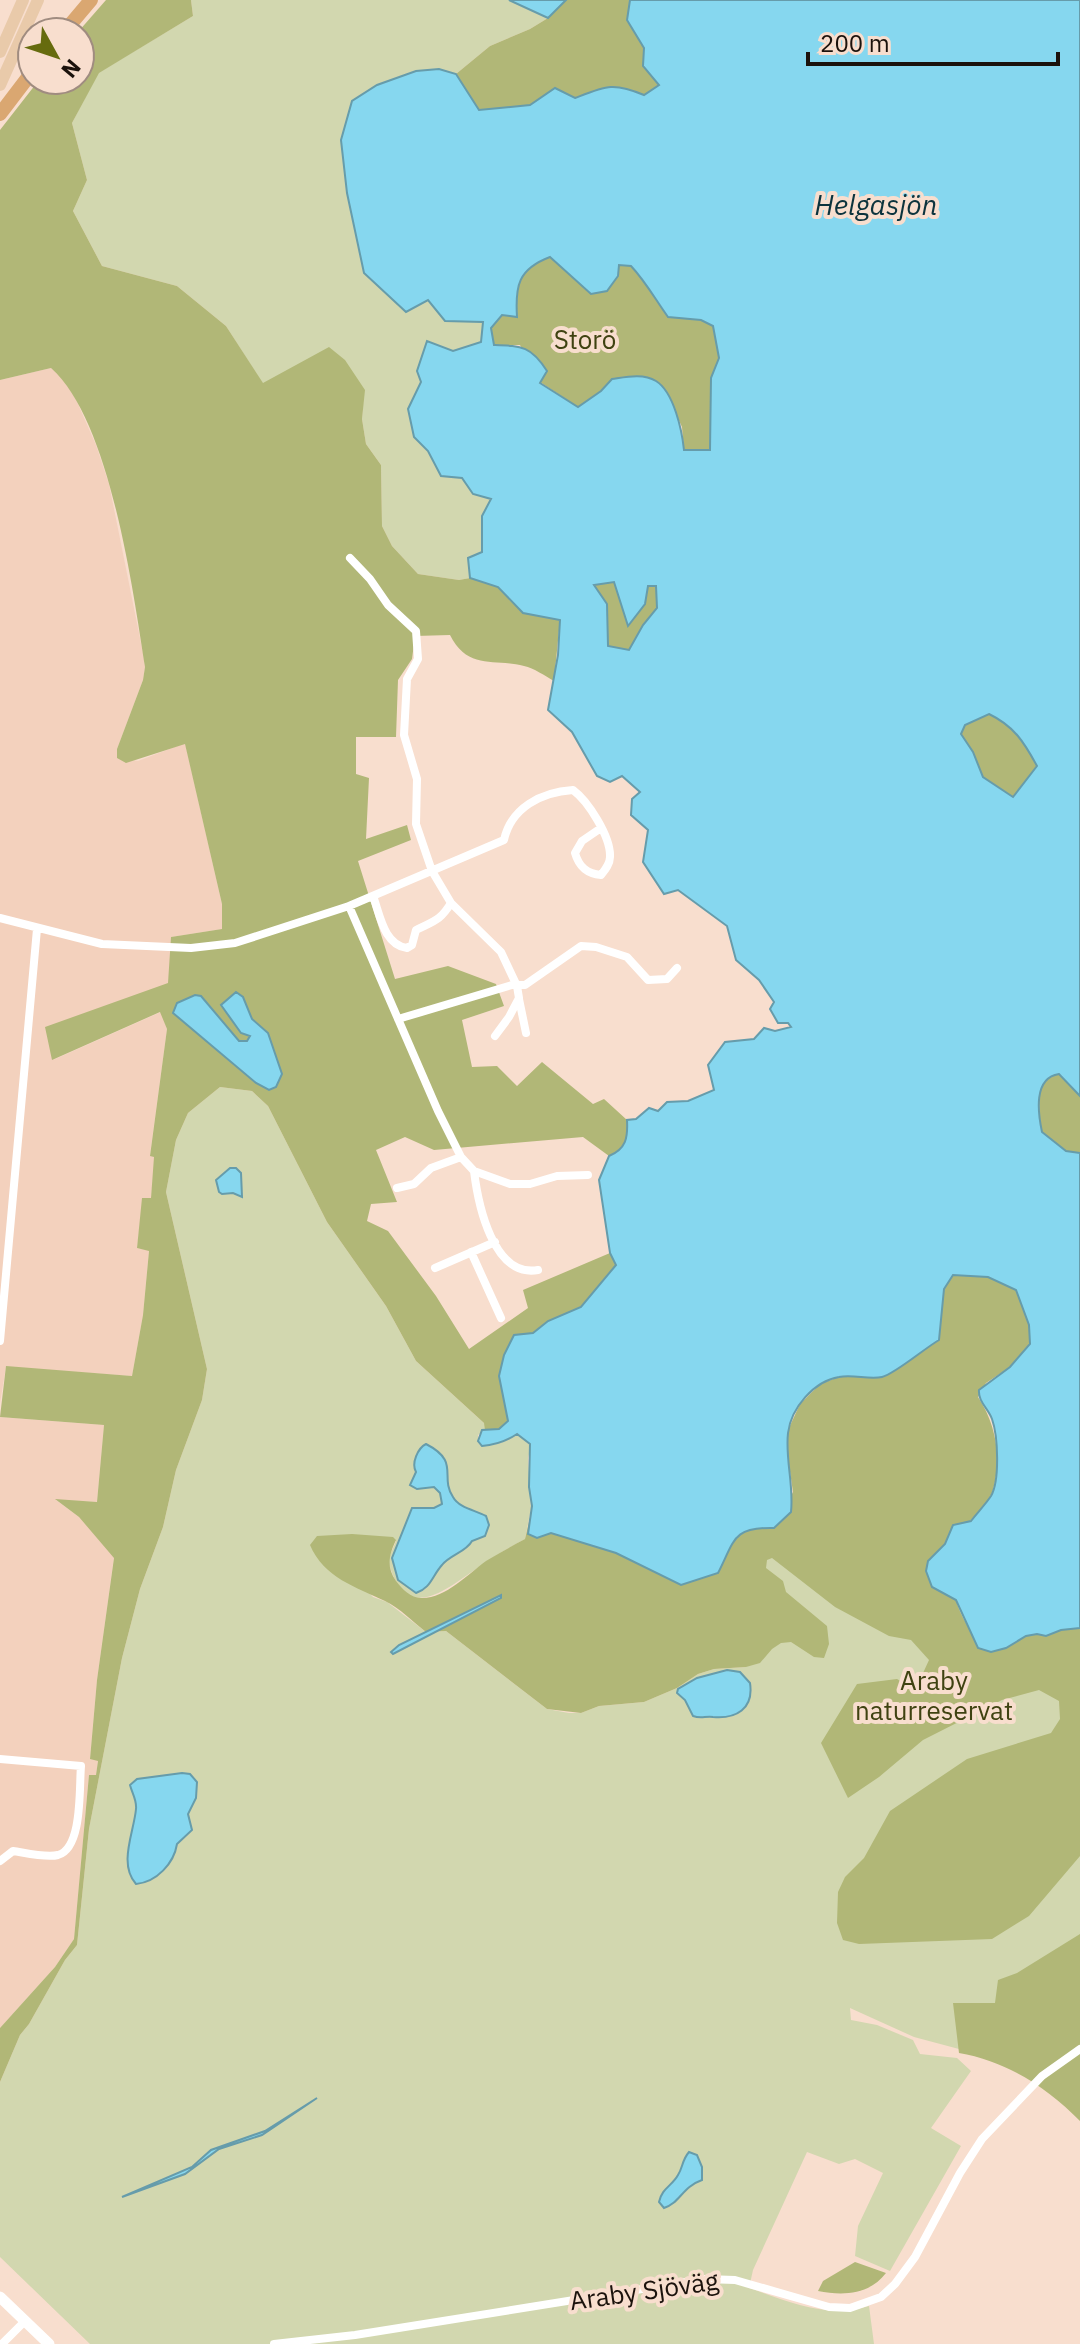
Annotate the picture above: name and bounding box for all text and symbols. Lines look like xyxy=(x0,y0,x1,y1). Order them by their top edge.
north arrow xyxy=(16,16,96,96)
scale bar xyxy=(808,16,1058,66)
text: 200 m xyxy=(820,27,890,59)
text: N xyxy=(55,54,88,85)
water label: Helgasjön xyxy=(815,186,937,223)
park label: Storö xyxy=(554,322,616,356)
park label: Araby naturreservat xyxy=(855,1663,1013,1727)
street label: Araby Sjöväg xyxy=(567,2263,721,2317)

